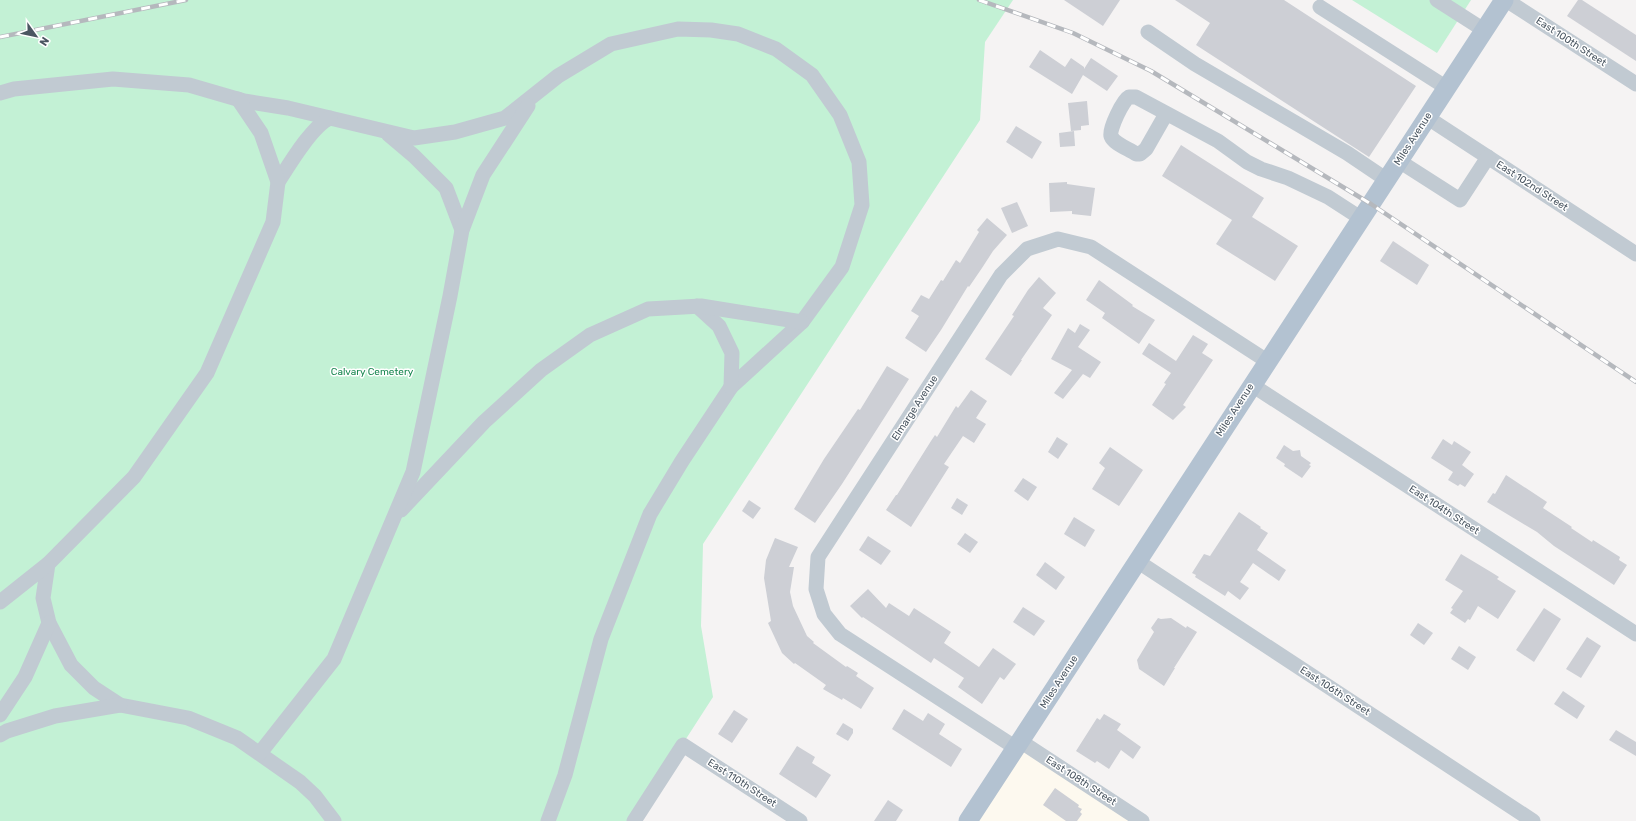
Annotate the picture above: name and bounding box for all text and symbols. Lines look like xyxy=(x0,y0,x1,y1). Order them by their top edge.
street label: East 100th Street xyxy=(1534,15,1608,69)
north arrow xyxy=(16,16,56,56)
text: N xyxy=(36,34,52,48)
street label: Miles Avenue xyxy=(1391,110,1435,168)
street label: East 102nd Street xyxy=(1494,158,1570,214)
park label: Calvary Cemetery xyxy=(331,366,414,378)
street label: Elmarge Avenue xyxy=(889,373,941,443)
street label: Miles Avenue xyxy=(1213,381,1257,439)
street label: East 104th Street xyxy=(1407,483,1481,537)
street label: Miles Avenue xyxy=(1037,653,1081,711)
street label: East 106th Street xyxy=(1298,664,1372,718)
street label: East 108th Street xyxy=(1044,754,1118,808)
street label: East 110th Street xyxy=(705,756,779,810)

